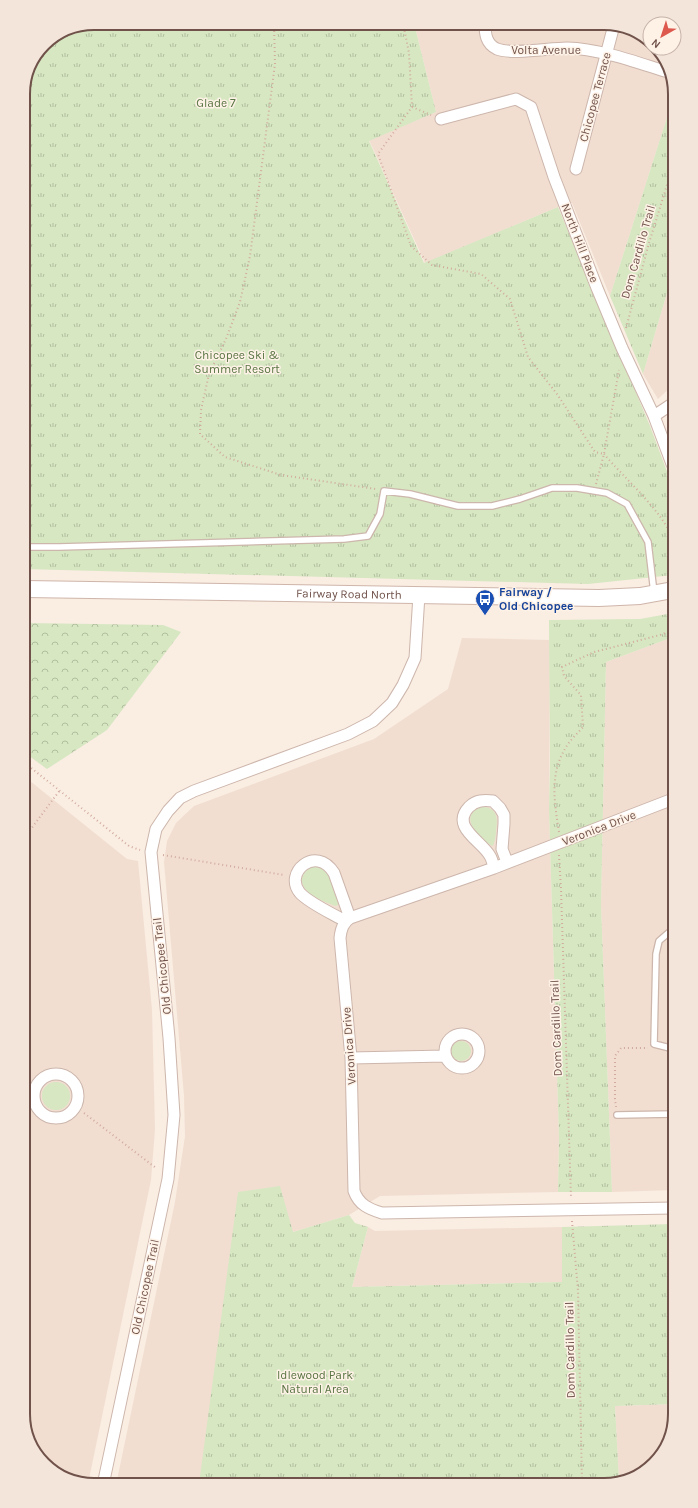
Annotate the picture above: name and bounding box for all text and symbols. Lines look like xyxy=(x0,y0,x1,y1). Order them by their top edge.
north arrow xyxy=(642,16,682,56)
text: N xyxy=(649,36,663,51)
street label: Volta Avenue xyxy=(511,43,581,57)
street label: Chicopee Terrace xyxy=(576,51,614,143)
park label: Glade 7 xyxy=(196,96,236,110)
street label: North Hill Place xyxy=(558,201,602,285)
street label: Dom Cardillo Trail xyxy=(618,204,658,300)
park label: Chicopee Ski & Summer Resort xyxy=(194,348,280,376)
place label: Fairway / Old Chicopee xyxy=(499,585,573,613)
street label: Fairway Road North xyxy=(296,586,402,602)
bus stop icon: Fairway / Old Chicopee xyxy=(474,588,496,616)
street label: Veronica Drive xyxy=(560,808,638,848)
street label: Old Chicopee Trail xyxy=(150,917,174,1015)
street label: Dom Cardillo Trail xyxy=(547,979,565,1077)
street label: Veronica Drive xyxy=(339,1007,359,1085)
street label: Old Chicopee Trail xyxy=(128,1238,162,1336)
street label: Dom Cardillo Trail xyxy=(562,1302,578,1398)
park label: Idlewood Park Natural Area xyxy=(277,1368,353,1396)

